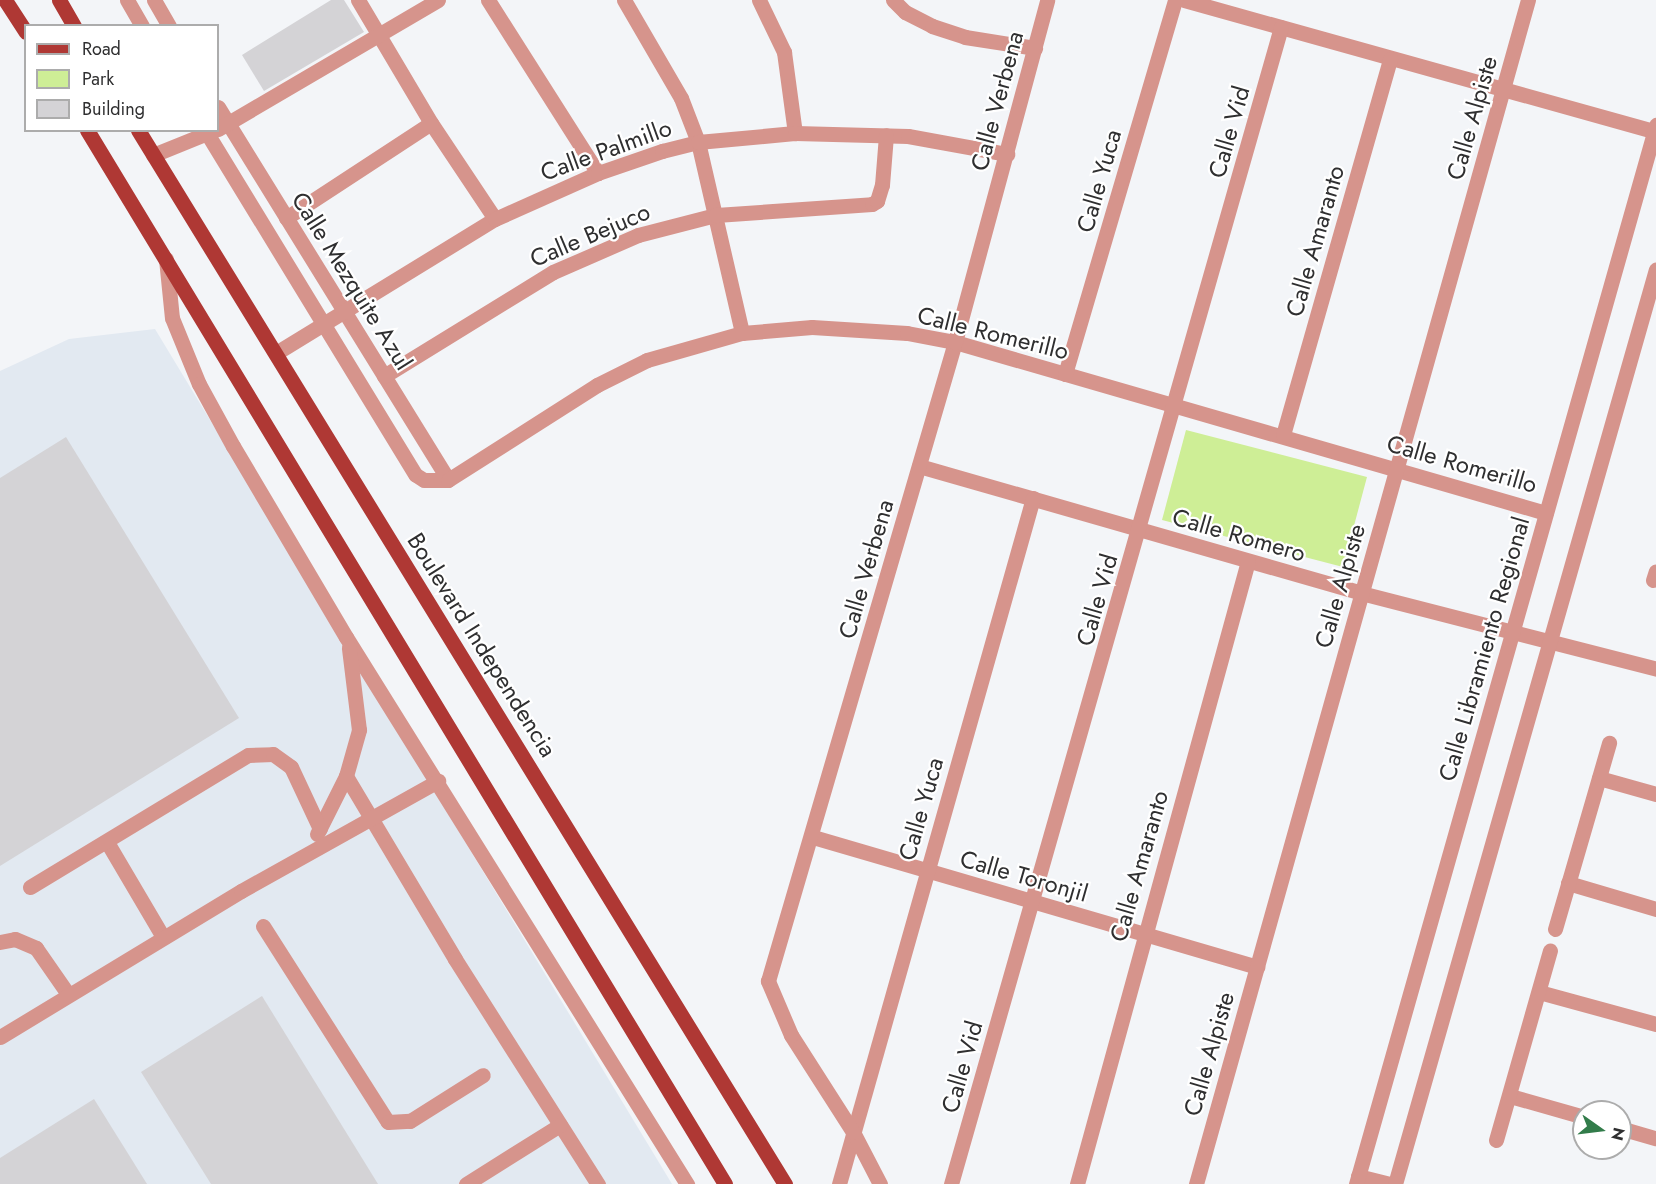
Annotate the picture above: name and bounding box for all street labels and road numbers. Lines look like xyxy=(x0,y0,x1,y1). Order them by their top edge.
street label: Calle Verbena xyxy=(965,28,1029,174)
street label: Calle Alpiste xyxy=(1441,53,1503,183)
street label: Calle Vid xyxy=(1202,83,1256,181)
street label: Calle Palmillo xyxy=(537,113,675,187)
street label: Calle Yuca xyxy=(1071,126,1127,236)
street label: Calle Amaranto xyxy=(1280,162,1350,320)
street label: Calle Mezquite Azul xyxy=(286,187,418,375)
street label: Calle Bejuco xyxy=(526,197,654,273)
street label: Calle Romerillo xyxy=(914,300,1072,366)
street label: Calle Romerillo xyxy=(1384,429,1540,499)
street label: Calle Verbena xyxy=(832,496,900,642)
street label: Calle Romero xyxy=(1169,502,1309,568)
street label: Calle Libramiento Regional xyxy=(1432,514,1536,784)
street label: Calle Alpiste xyxy=(1309,521,1371,651)
street label: Boulevard Independencia xyxy=(401,528,563,762)
street label: Calle Vid xyxy=(1070,551,1124,649)
street label: Calle Yuca xyxy=(893,754,949,864)
street label: Calle Amaranto xyxy=(1104,787,1174,945)
street label: Calle Toronjil xyxy=(957,844,1091,908)
street label: Calle Alpiste xyxy=(1178,989,1240,1119)
street label: Calle Vid xyxy=(935,1018,989,1116)

